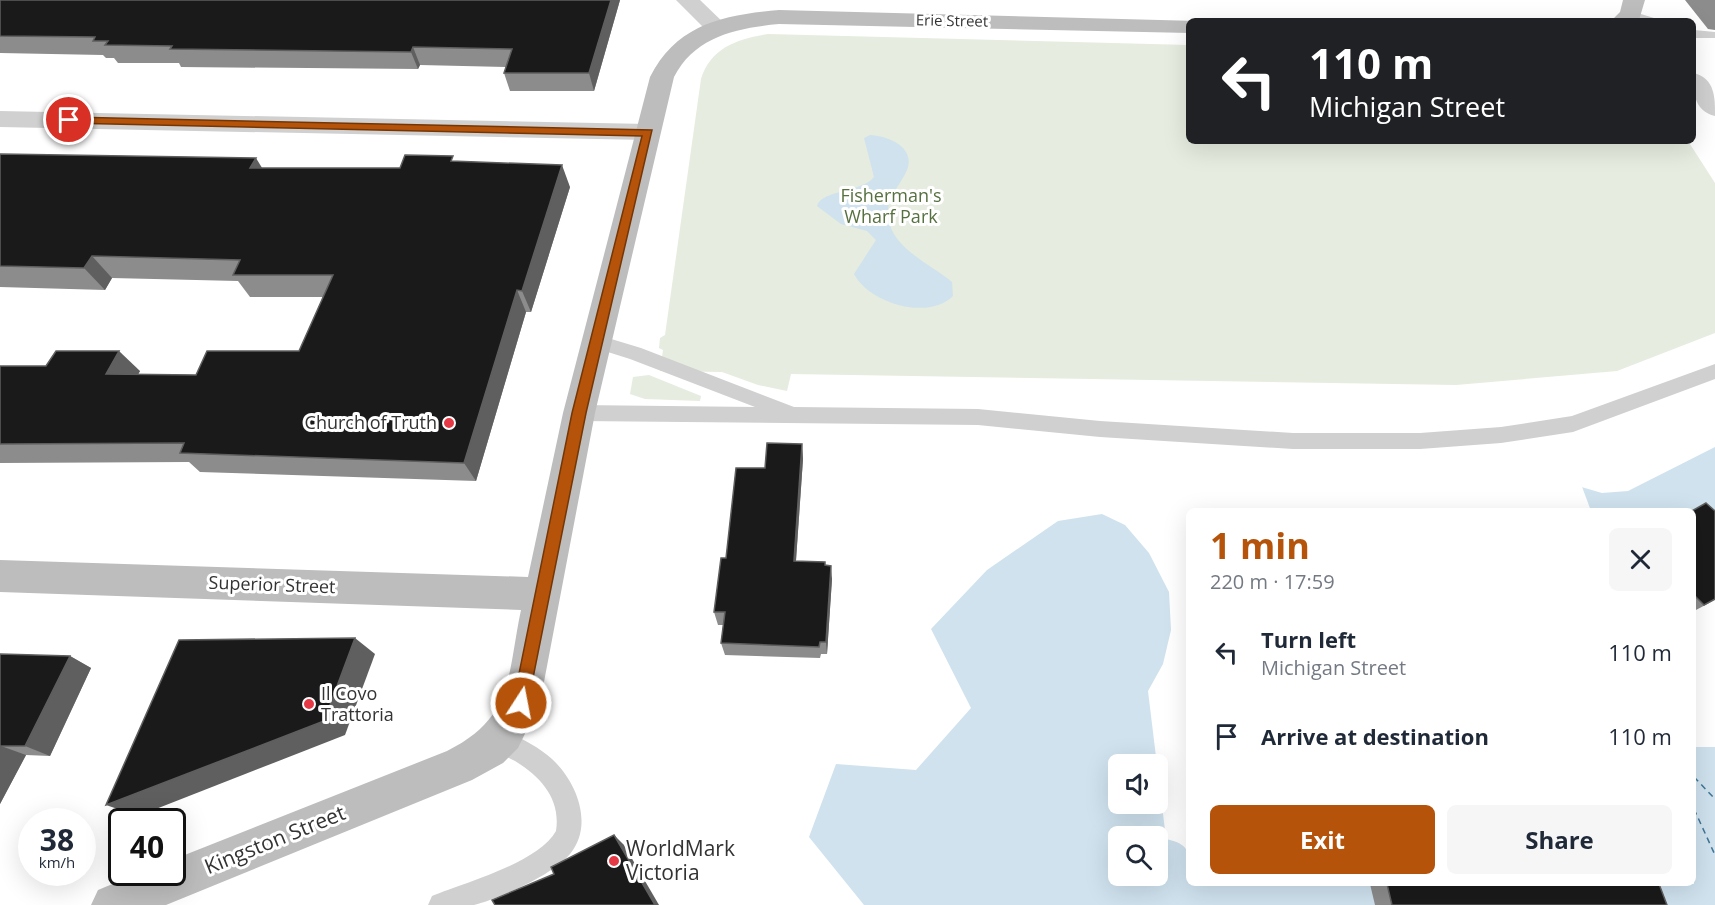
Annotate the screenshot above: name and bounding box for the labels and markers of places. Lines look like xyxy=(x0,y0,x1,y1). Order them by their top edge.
pin xyxy=(43,94,94,145)
place label: Church of Truth xyxy=(305,410,437,434)
marker: Church of Truth xyxy=(442,416,456,430)
place label: Il Covo Trattoria xyxy=(321,681,394,726)
marker: Il Covo Trattoria xyxy=(302,697,316,711)
place label: WorldMark Victoria xyxy=(626,834,735,886)
marker: WorldMark Victoria xyxy=(607,854,621,868)

